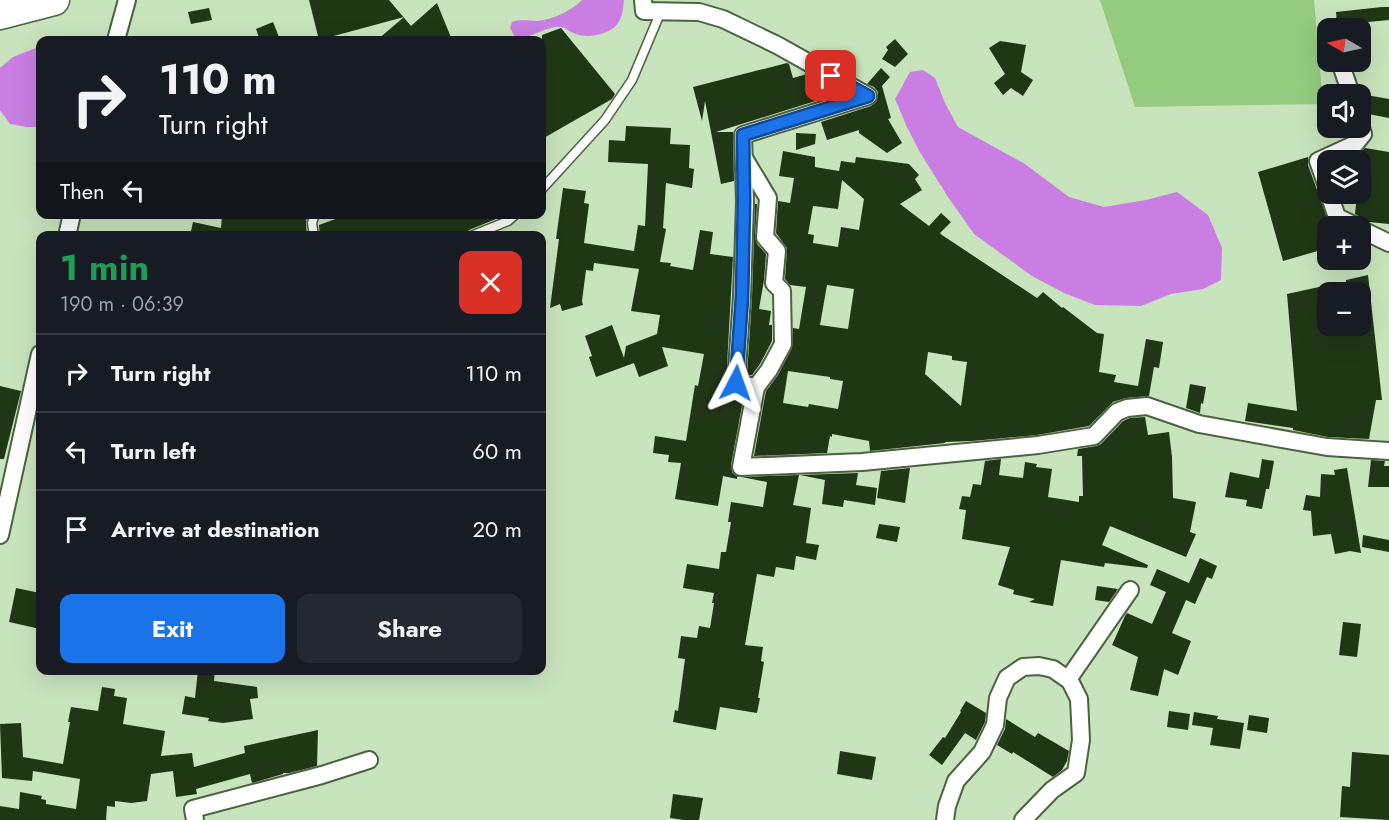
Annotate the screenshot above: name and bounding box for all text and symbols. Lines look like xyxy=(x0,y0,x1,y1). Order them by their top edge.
north arrow xyxy=(1317,18,1371,72)
map controls xyxy=(1317,18,1371,336)
text: 110 m xyxy=(159,49,277,110)
pin xyxy=(805,50,856,101)
icon: arrive xyxy=(814,59,847,92)
icon: right xyxy=(60,60,138,138)
button: sound xyxy=(1317,84,1371,138)
text: Turn right xyxy=(159,105,267,144)
button: layers xyxy=(1317,150,1371,204)
icon: left xyxy=(117,174,150,207)
text: Then xyxy=(60,175,105,207)
button: + xyxy=(1317,216,1371,270)
text: 1 min xyxy=(60,241,149,293)
button: close xyxy=(459,251,522,314)
button: − xyxy=(1317,282,1371,336)
text: 190 m · 06:39 xyxy=(60,290,184,319)
position arrow xyxy=(704,351,768,415)
icon: right xyxy=(60,357,93,390)
text: Turn right xyxy=(111,357,211,389)
text: 110 m xyxy=(465,357,522,389)
icon: left xyxy=(60,435,93,468)
text: Turn left xyxy=(111,435,196,467)
text: 60 m xyxy=(472,435,522,467)
icon: arrive xyxy=(60,513,93,546)
text: Arrive at destination xyxy=(111,513,320,545)
text: 20 m xyxy=(473,513,522,545)
button: Exit xyxy=(60,594,285,663)
button: Share xyxy=(297,594,522,663)

